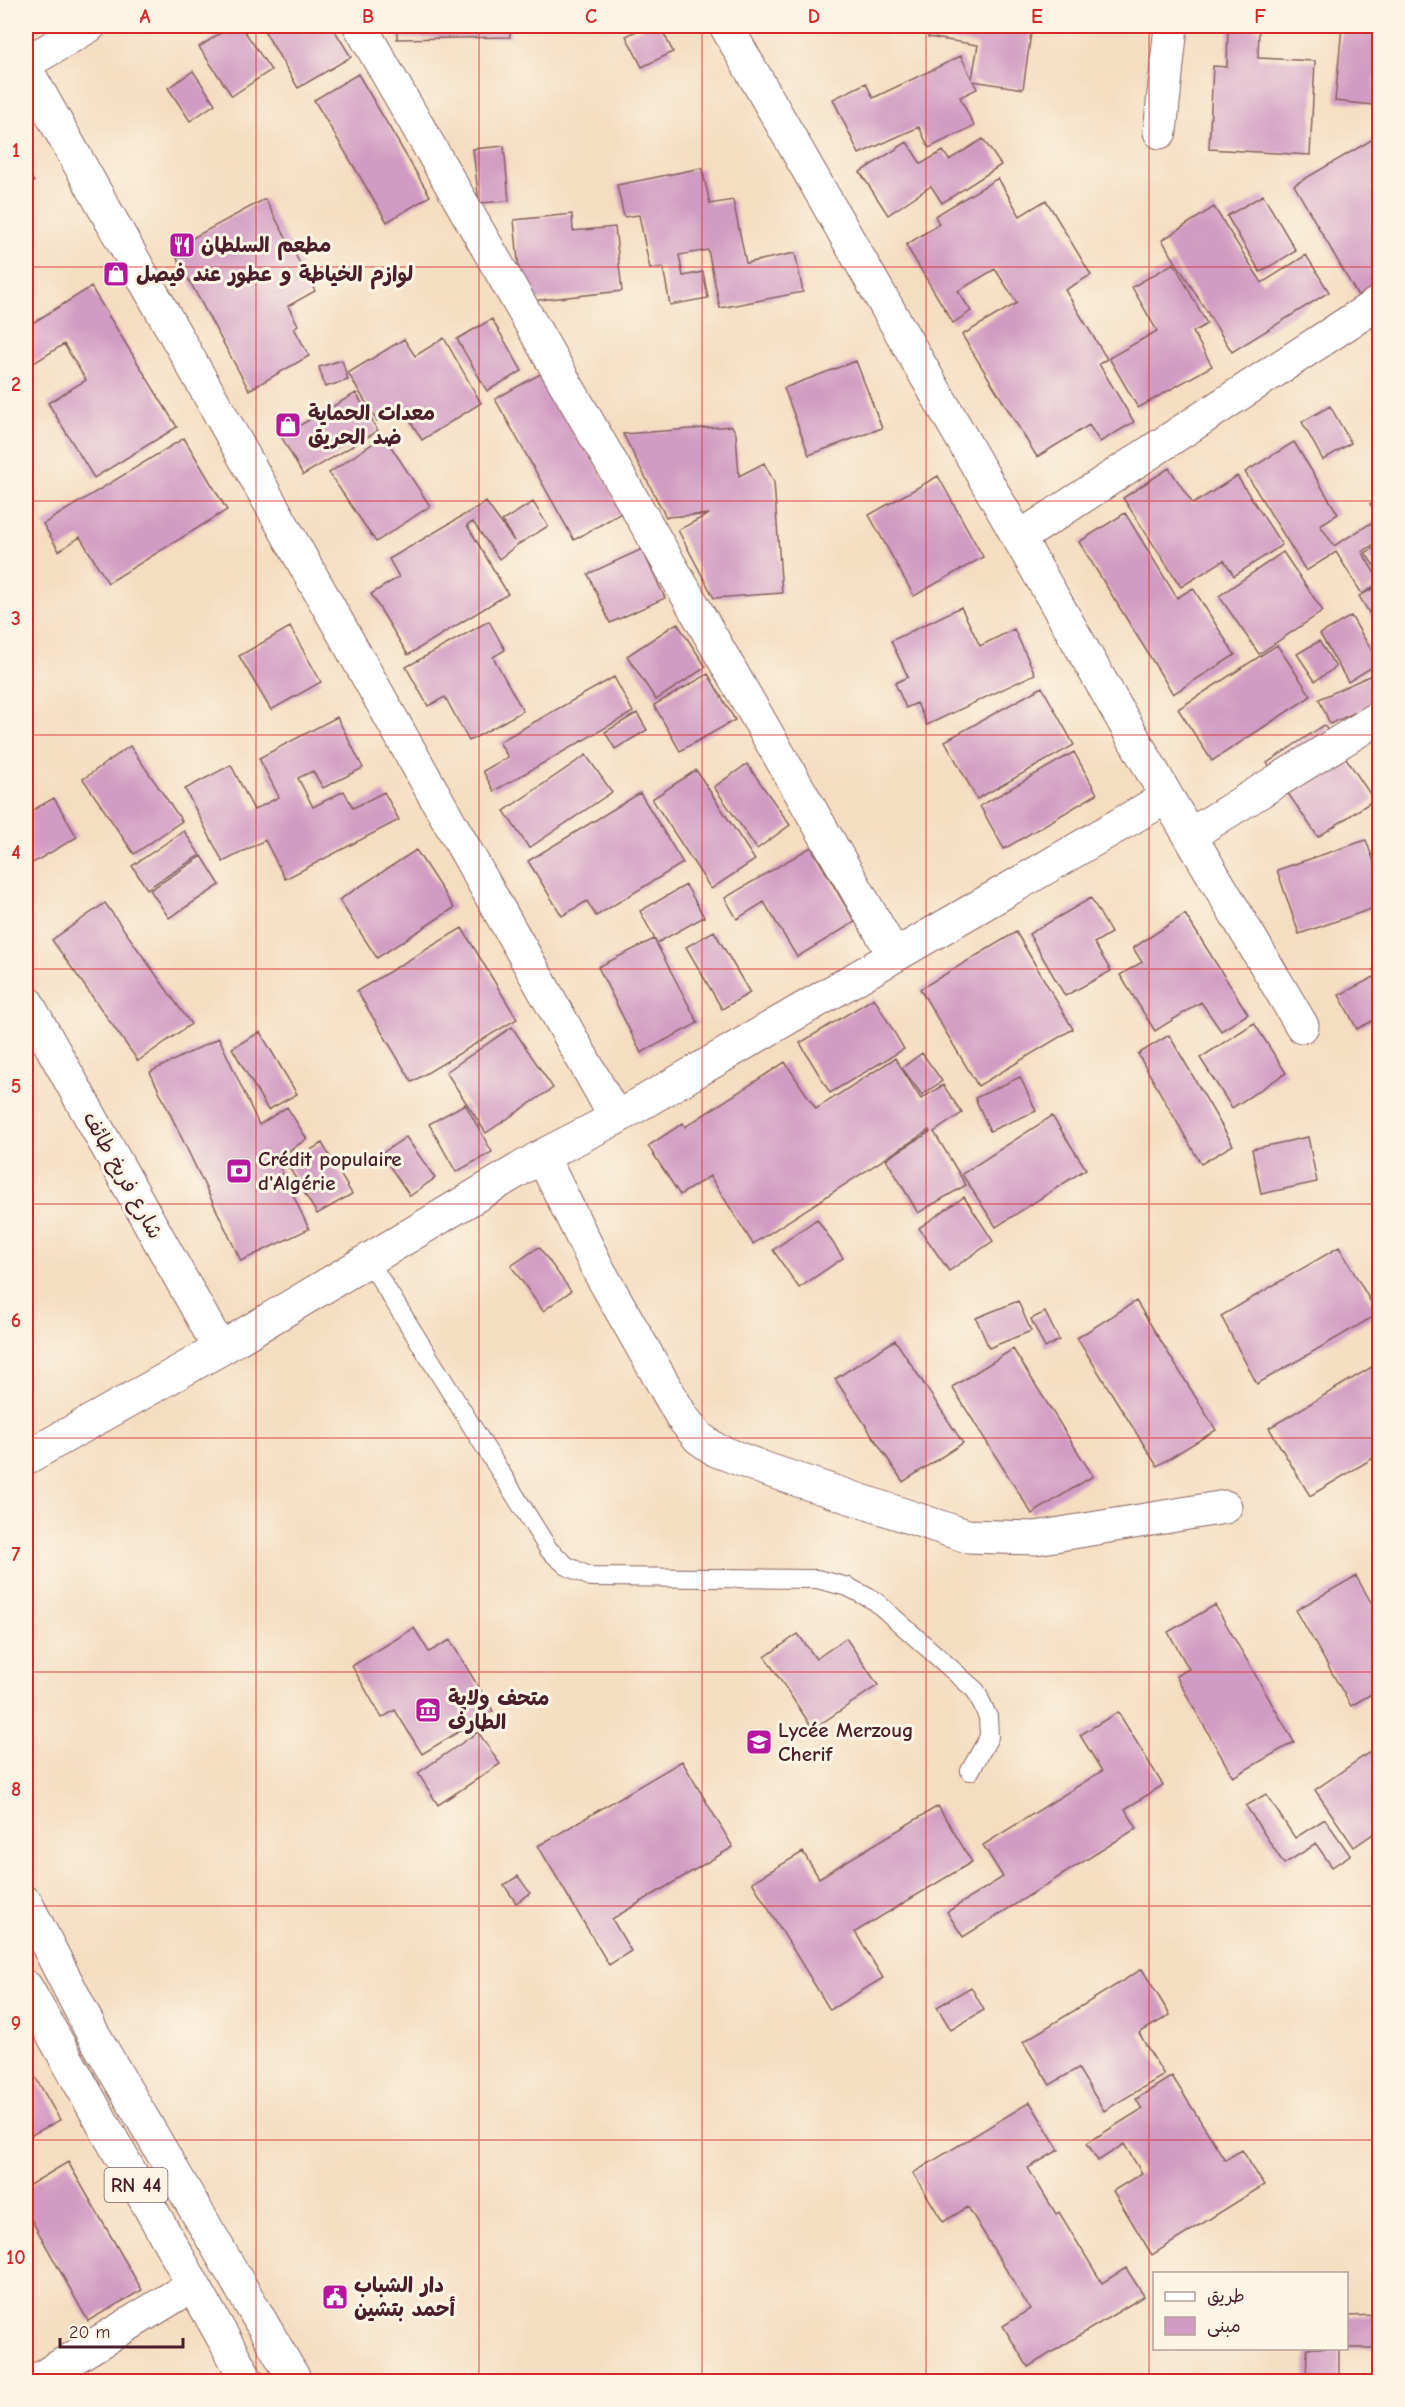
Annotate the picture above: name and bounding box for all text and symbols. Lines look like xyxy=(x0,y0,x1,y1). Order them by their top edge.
text: A xyxy=(139,5,151,28)
text: B xyxy=(362,5,374,28)
text: C xyxy=(585,5,597,28)
text: D xyxy=(808,5,820,28)
text: E xyxy=(1031,5,1043,28)
text: F xyxy=(1254,5,1266,28)
text: 1 xyxy=(12,139,20,162)
restaurant icon: مطعم السلطان xyxy=(167,230,197,260)
place label: مطعم السلطان xyxy=(201,233,331,261)
shop icon: لوازم الخياطة و عطور عند فيصل xyxy=(101,259,131,289)
place label: لوازم الخياطة و عطور عند فيصل xyxy=(136,262,413,290)
text: 2 xyxy=(11,373,21,396)
place label: معدات الحماية ضد الحريق xyxy=(308,401,435,450)
shop icon: معدات الحماية ضد الحريق xyxy=(273,410,303,440)
text: 3 xyxy=(11,607,21,630)
text: 4 xyxy=(11,841,21,864)
text: 5 xyxy=(11,1075,21,1098)
street label: شارع فريخ طائف xyxy=(76,1107,168,1244)
place label: Crédit populaire d'Algérie xyxy=(258,1147,402,1195)
bank icon: Crédit populaire d'Algérie xyxy=(224,1156,254,1186)
text: 6 xyxy=(11,1309,21,1332)
text: 7 xyxy=(12,1543,21,1566)
place label: متحف ولاية الطارف xyxy=(448,1686,549,1734)
museum icon: متحف ولاية الطارف xyxy=(413,1695,443,1725)
place label: Lycée Merzoug Cherif xyxy=(778,1718,914,1766)
school or university icon: Lycée Merzoug Cherif xyxy=(744,1727,774,1757)
text: 8 xyxy=(11,1778,21,1801)
text: 9 xyxy=(11,2012,21,2035)
road number: RN 44 xyxy=(104,2168,168,2202)
text: 10 xyxy=(6,2246,26,2269)
legend xyxy=(1153,2272,1348,2350)
place label: دار الشباب أحمد بتشين xyxy=(354,2273,455,2322)
public building icon: دار الشباب أحمد بتشين xyxy=(320,2282,350,2312)
text: طريق xyxy=(1207,2286,1245,2307)
scale bar xyxy=(60,2311,183,2349)
text: مبنى xyxy=(1207,2316,1241,2337)
text: 20 m xyxy=(69,2322,110,2343)

